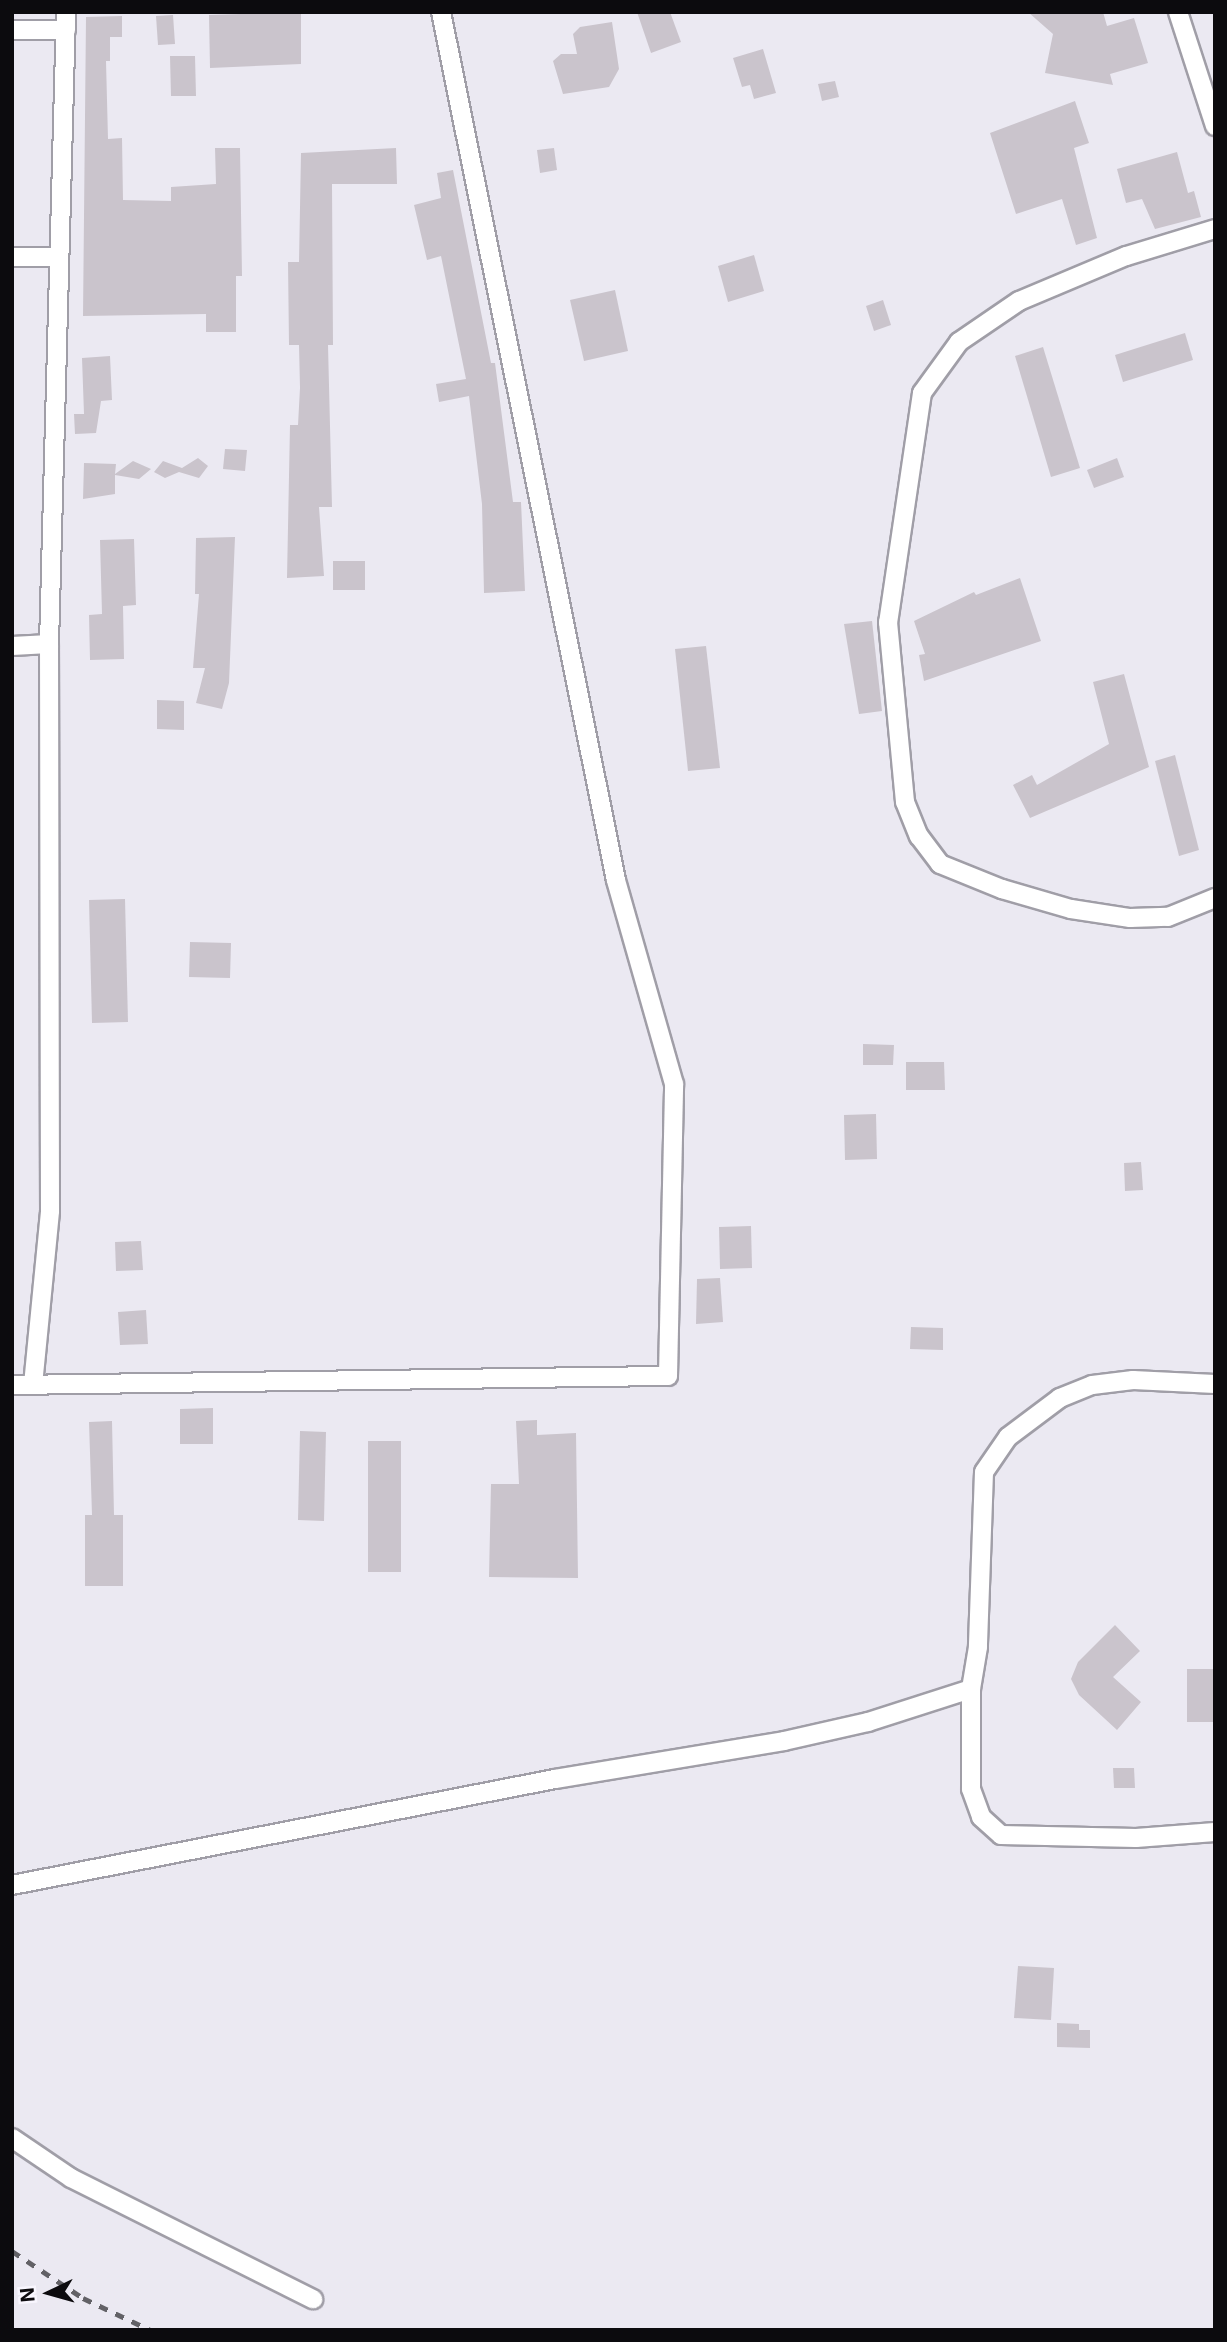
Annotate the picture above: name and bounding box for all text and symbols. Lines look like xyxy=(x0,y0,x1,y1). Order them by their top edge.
north arrow xyxy=(14,2258,84,2328)
text: N xyxy=(15,2287,40,2303)

